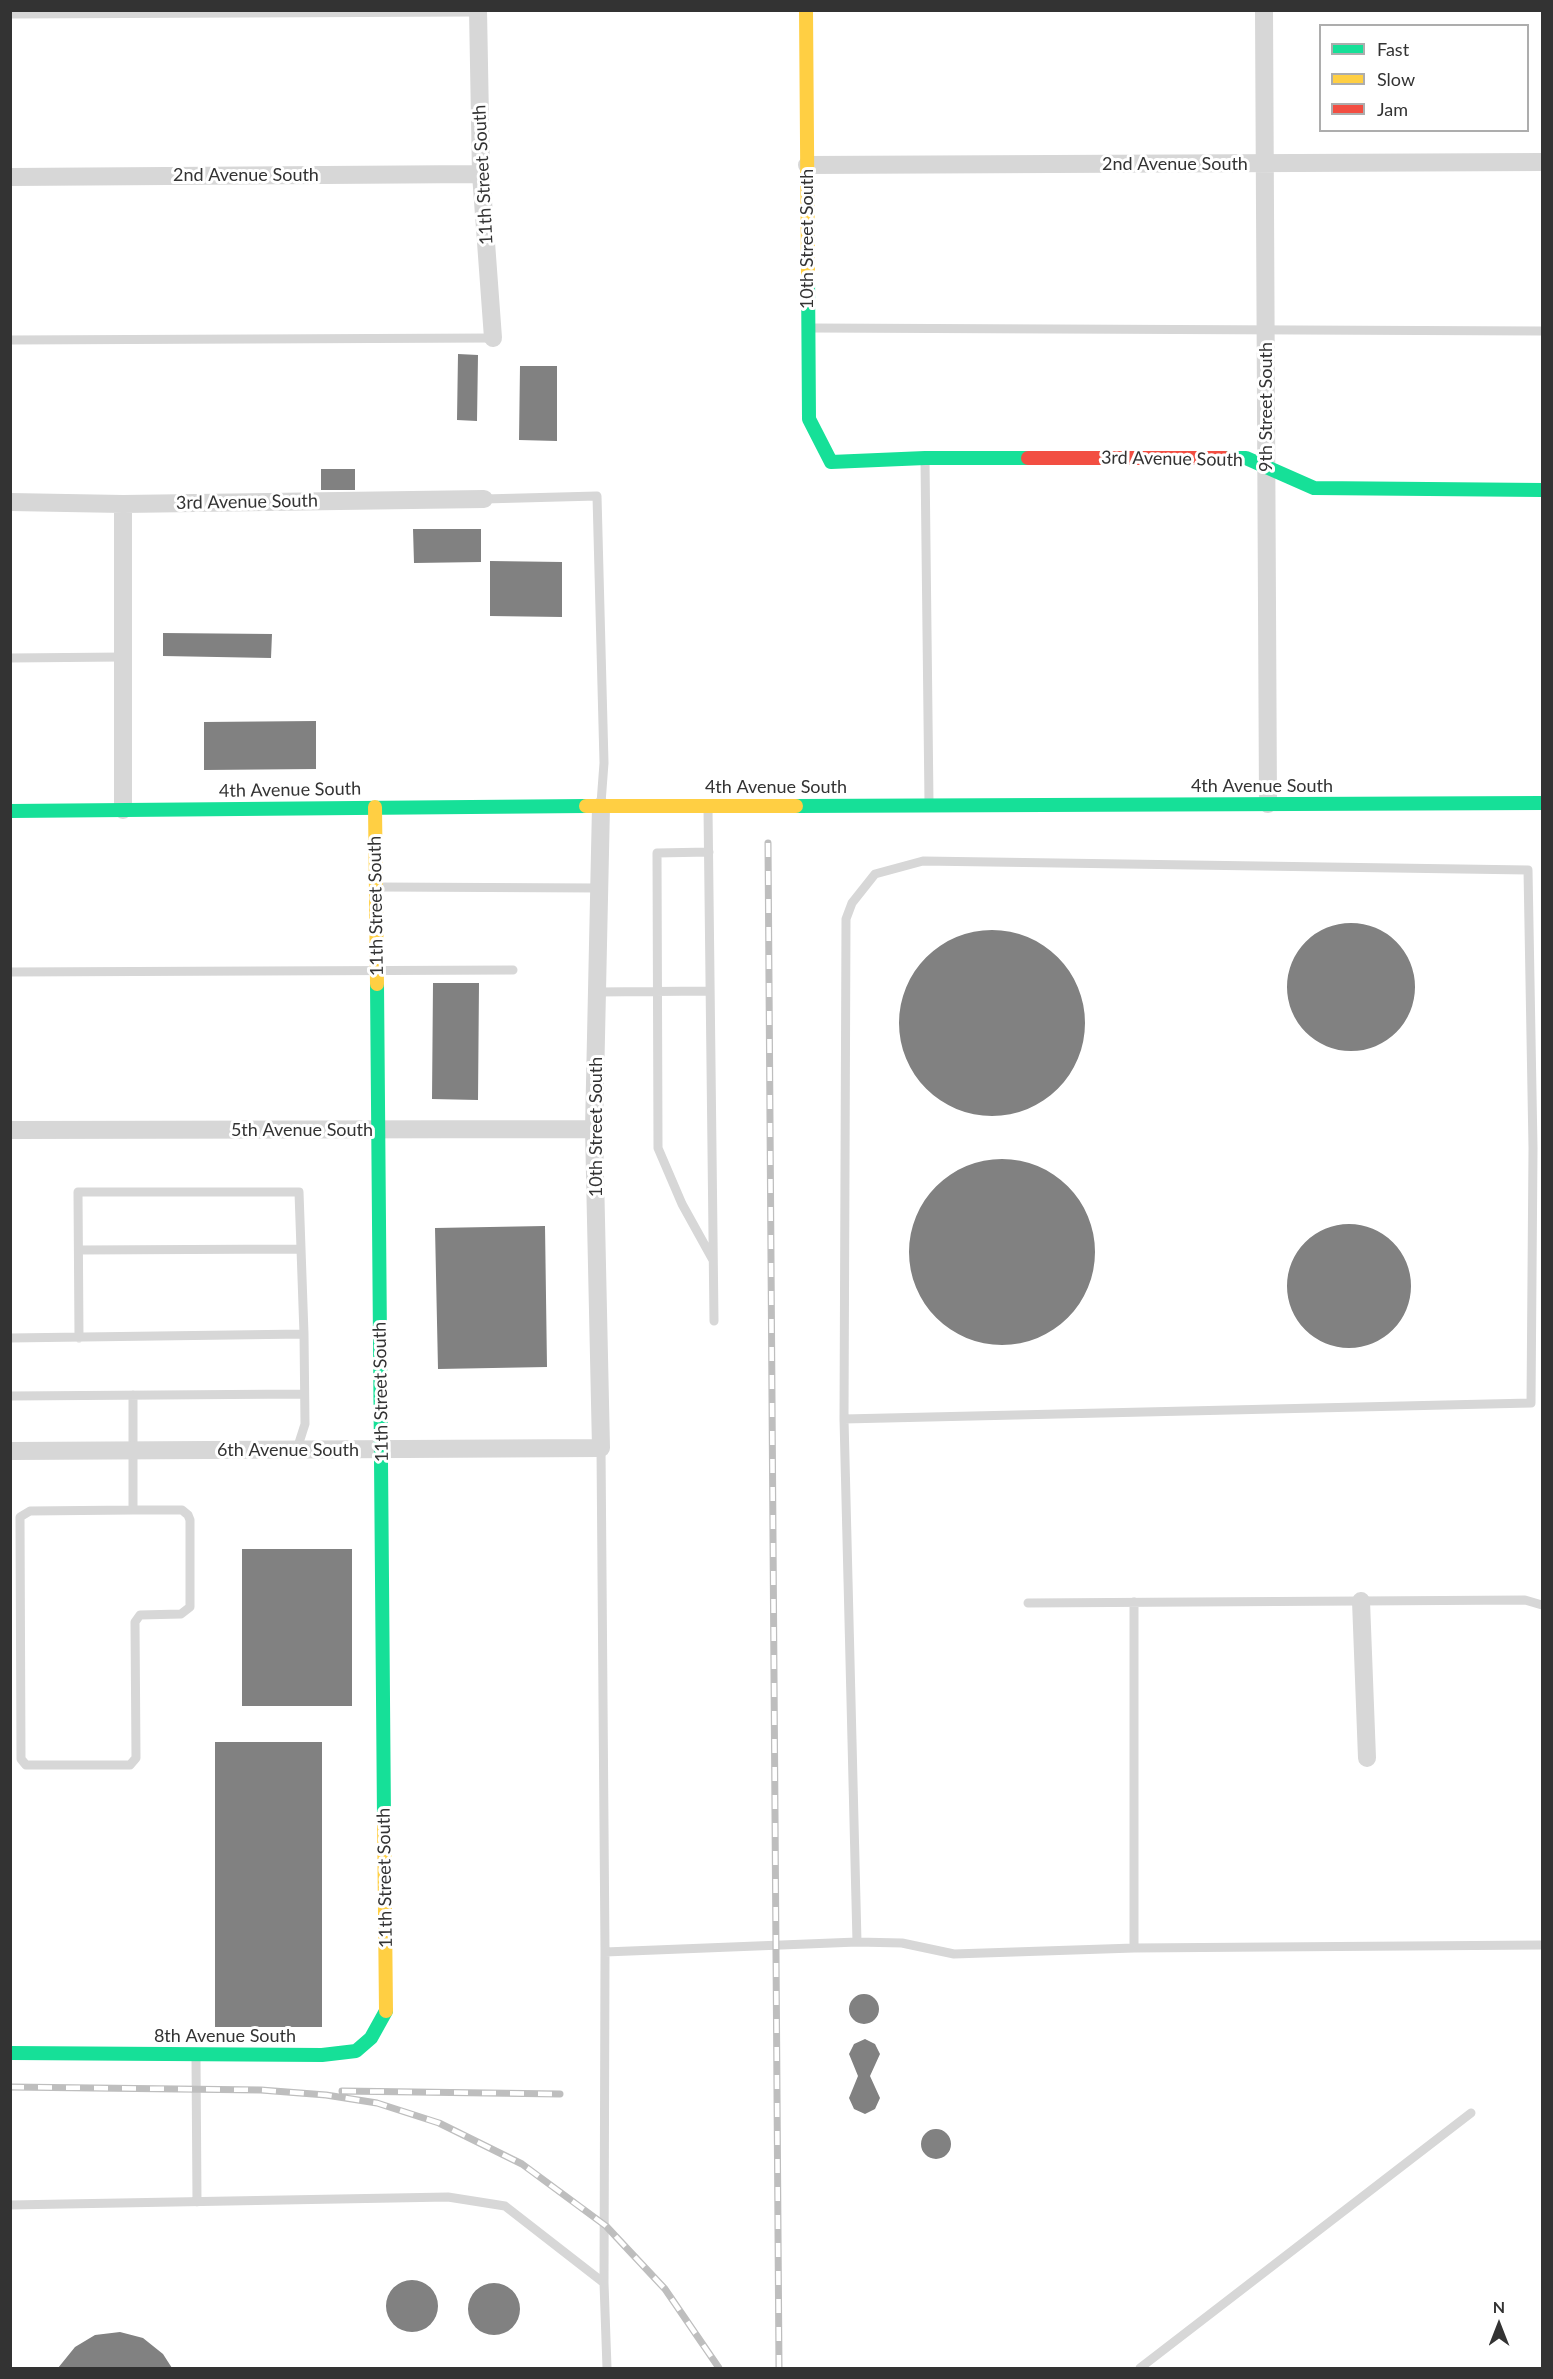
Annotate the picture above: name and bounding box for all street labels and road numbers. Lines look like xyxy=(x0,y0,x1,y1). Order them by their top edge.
street label: 11th Street South xyxy=(469,104,497,246)
street label: 2nd Avenue South xyxy=(1102,153,1248,175)
street label: 2nd Avenue South xyxy=(173,164,319,186)
street label: 10th Street South xyxy=(796,169,818,309)
street label: 9th Street South xyxy=(1255,342,1277,472)
street label: 3rd Avenue South xyxy=(1101,447,1243,471)
street label: 3rd Avenue South xyxy=(176,490,318,514)
street label: 4th Avenue South xyxy=(1191,775,1333,797)
street label: 4th Avenue South xyxy=(705,776,847,798)
street label: 4th Avenue South xyxy=(219,778,361,802)
street label: 11th Street South xyxy=(364,836,388,976)
street label: 10th Street South xyxy=(585,1057,607,1197)
street label: 5th Avenue South xyxy=(231,1119,373,1141)
street label: 11th Street South xyxy=(369,1322,393,1462)
street label: 6th Avenue South xyxy=(217,1439,359,1461)
street label: 11th Street South xyxy=(373,1808,397,1948)
street label: 8th Avenue South xyxy=(154,2025,296,2047)

